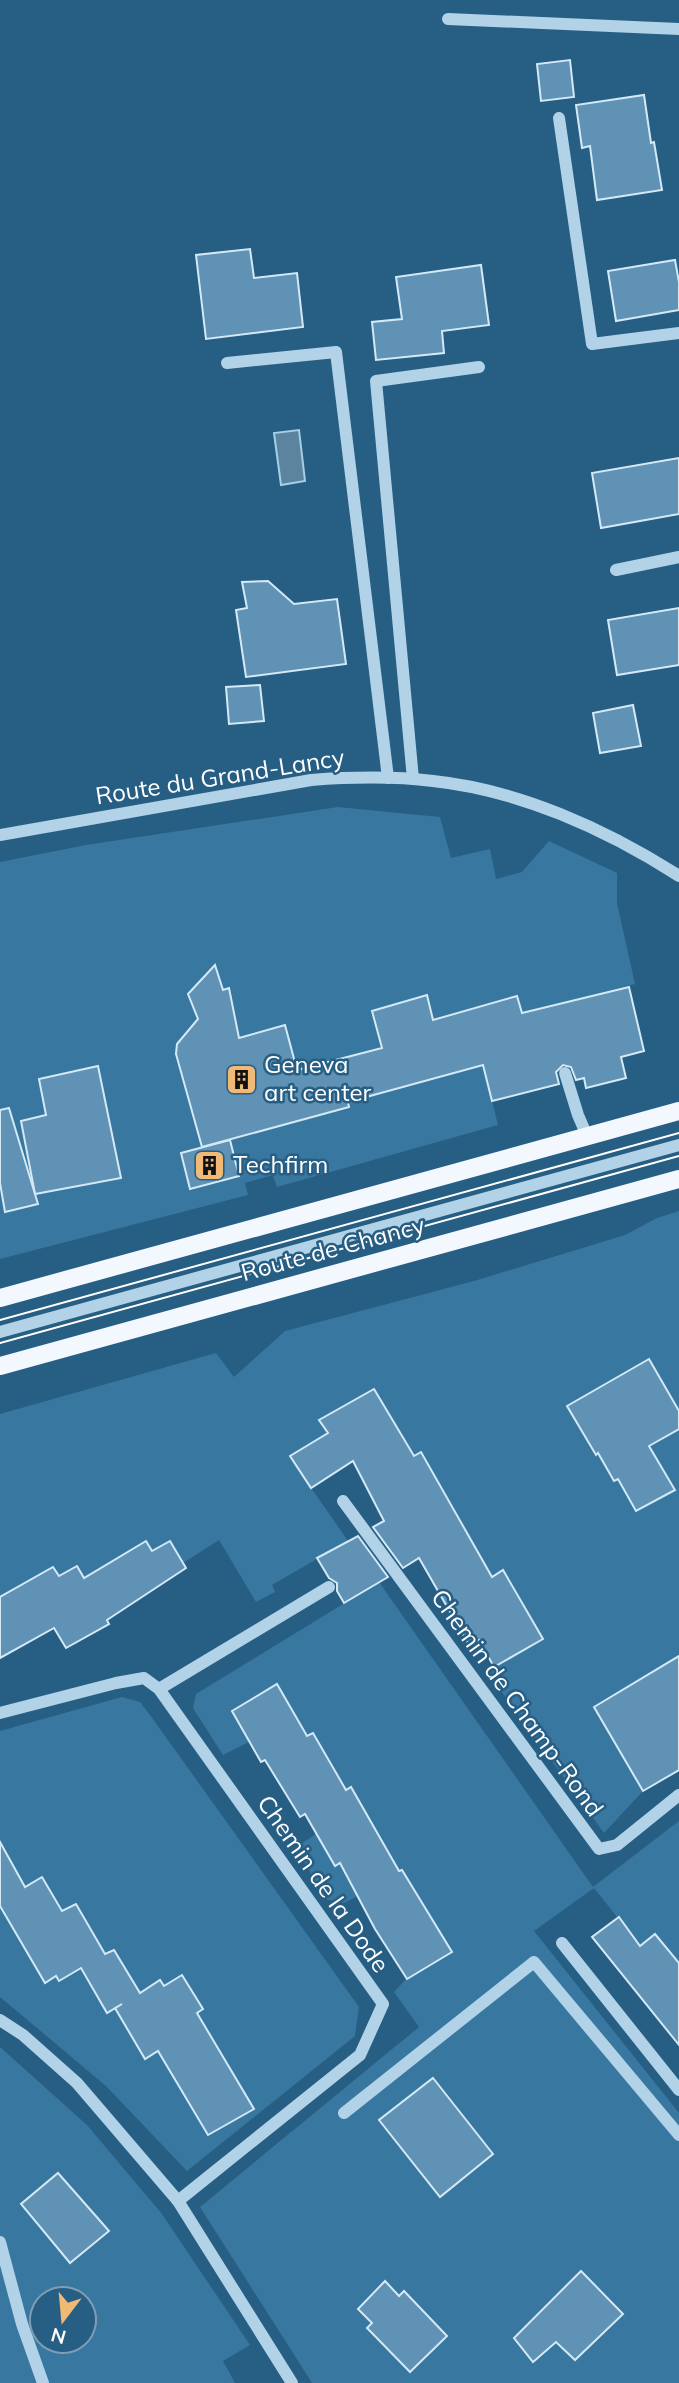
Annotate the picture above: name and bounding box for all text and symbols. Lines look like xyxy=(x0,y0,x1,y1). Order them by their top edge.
street label: Route du Grand-Lancy xyxy=(93,741,347,811)
place label: Geneva art center xyxy=(264,1049,372,1107)
building icon: Geneva art center xyxy=(224,1062,258,1096)
building icon: Techfirm xyxy=(193,1148,227,1182)
place label: Techfirm xyxy=(233,1149,328,1179)
street label: Route de Chancy xyxy=(238,1209,428,1287)
street label: Chemin de Champ-Rond xyxy=(425,1583,610,1822)
street label: Chemin de la Dode xyxy=(251,1789,396,1978)
north arrow xyxy=(28,2285,98,2355)
text: N xyxy=(48,2323,69,2350)

